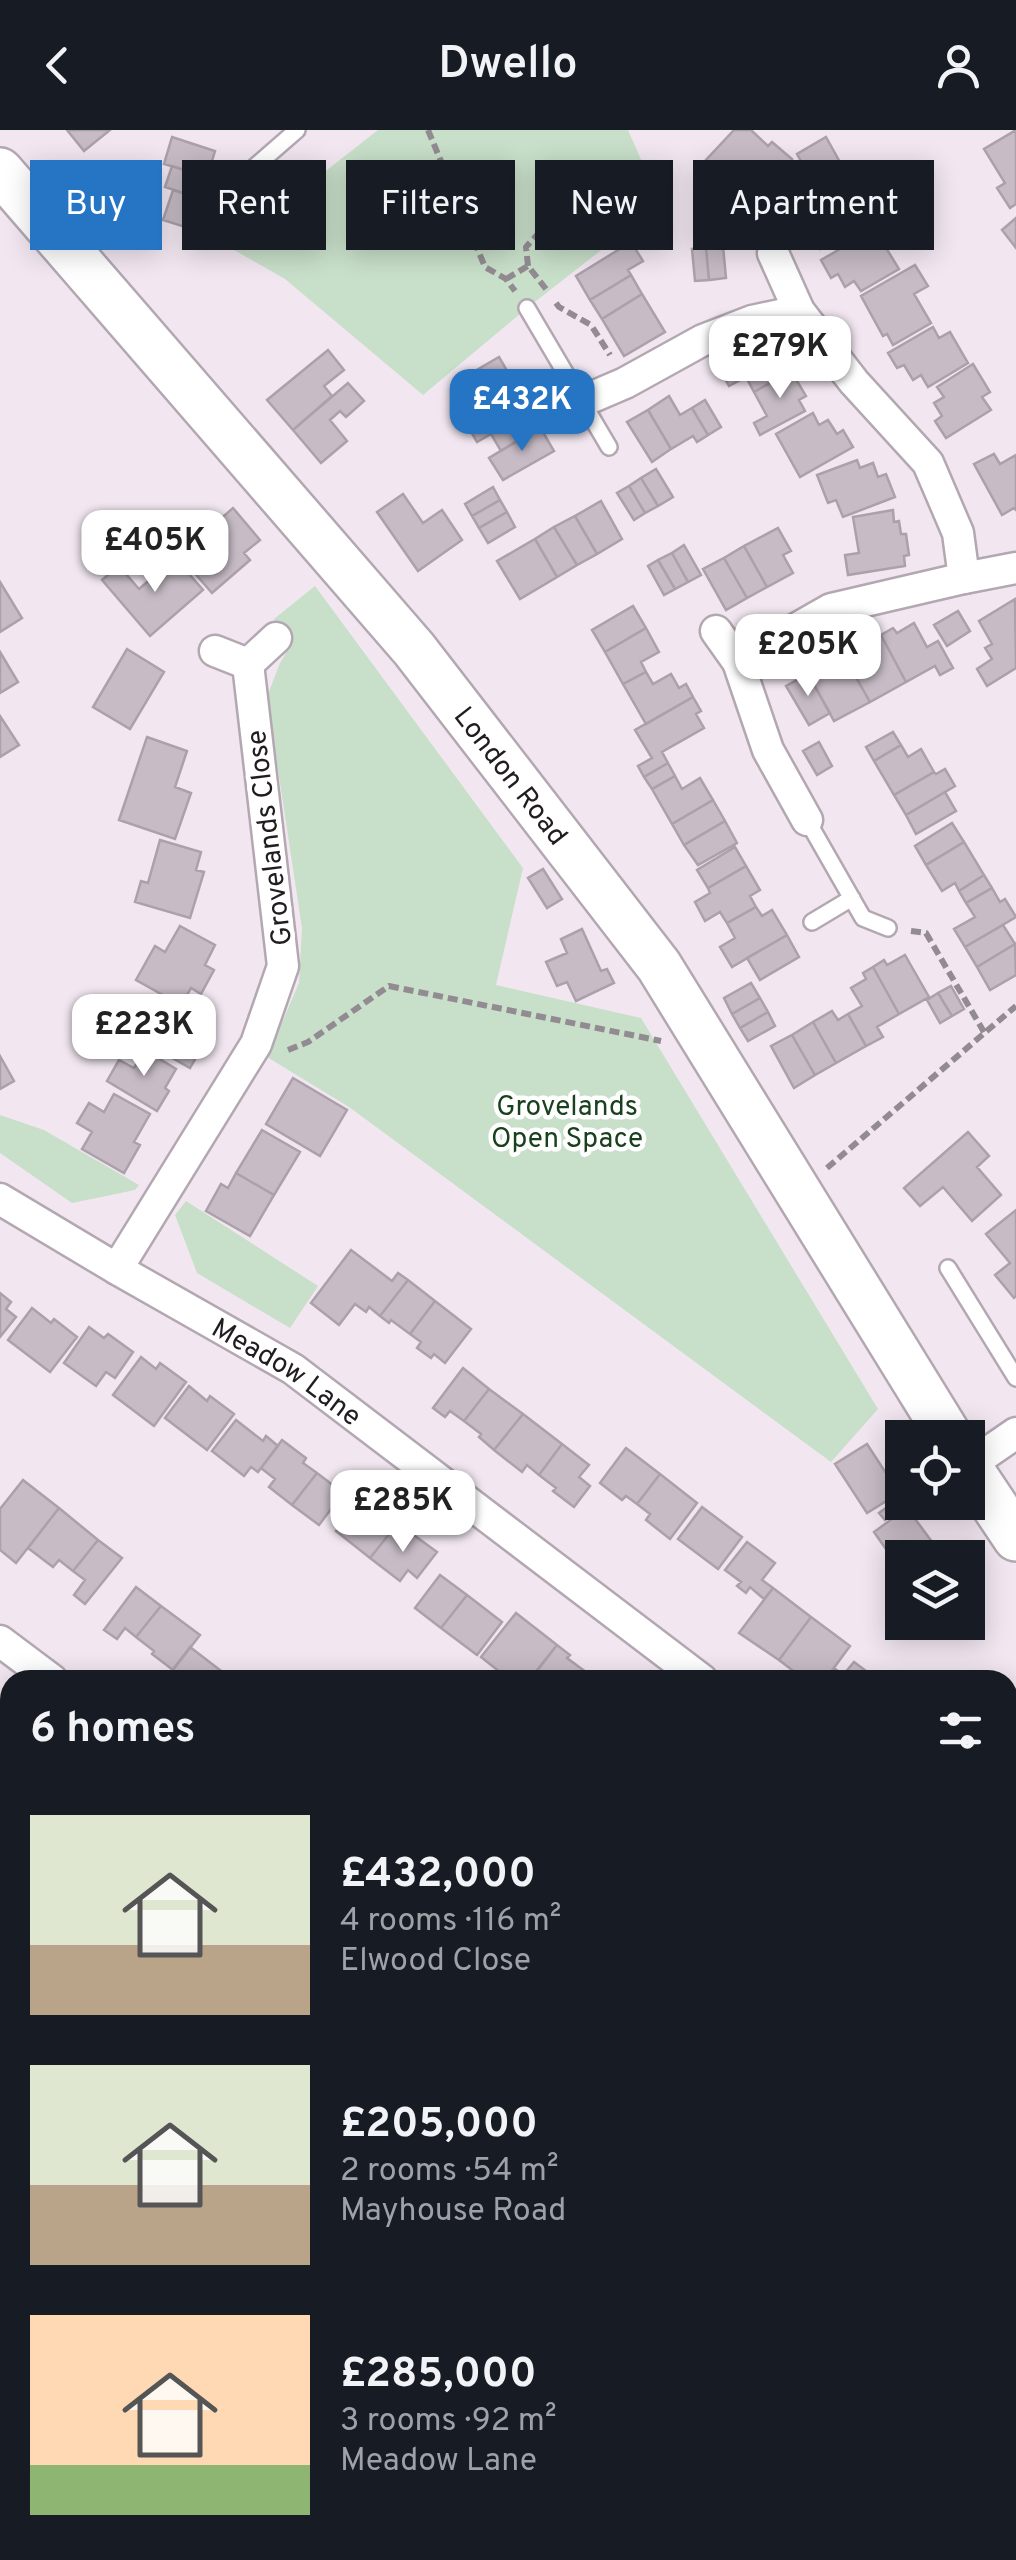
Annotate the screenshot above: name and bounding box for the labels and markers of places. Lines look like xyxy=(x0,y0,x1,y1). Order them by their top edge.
pin: £279K xyxy=(710,316,850,401)
pin: £432K xyxy=(452,369,592,454)
pin: £405K xyxy=(85,510,225,595)
pin: £205K xyxy=(738,614,878,699)
pin: £223K xyxy=(74,994,214,1079)
pin: £285K xyxy=(333,1470,473,1555)

